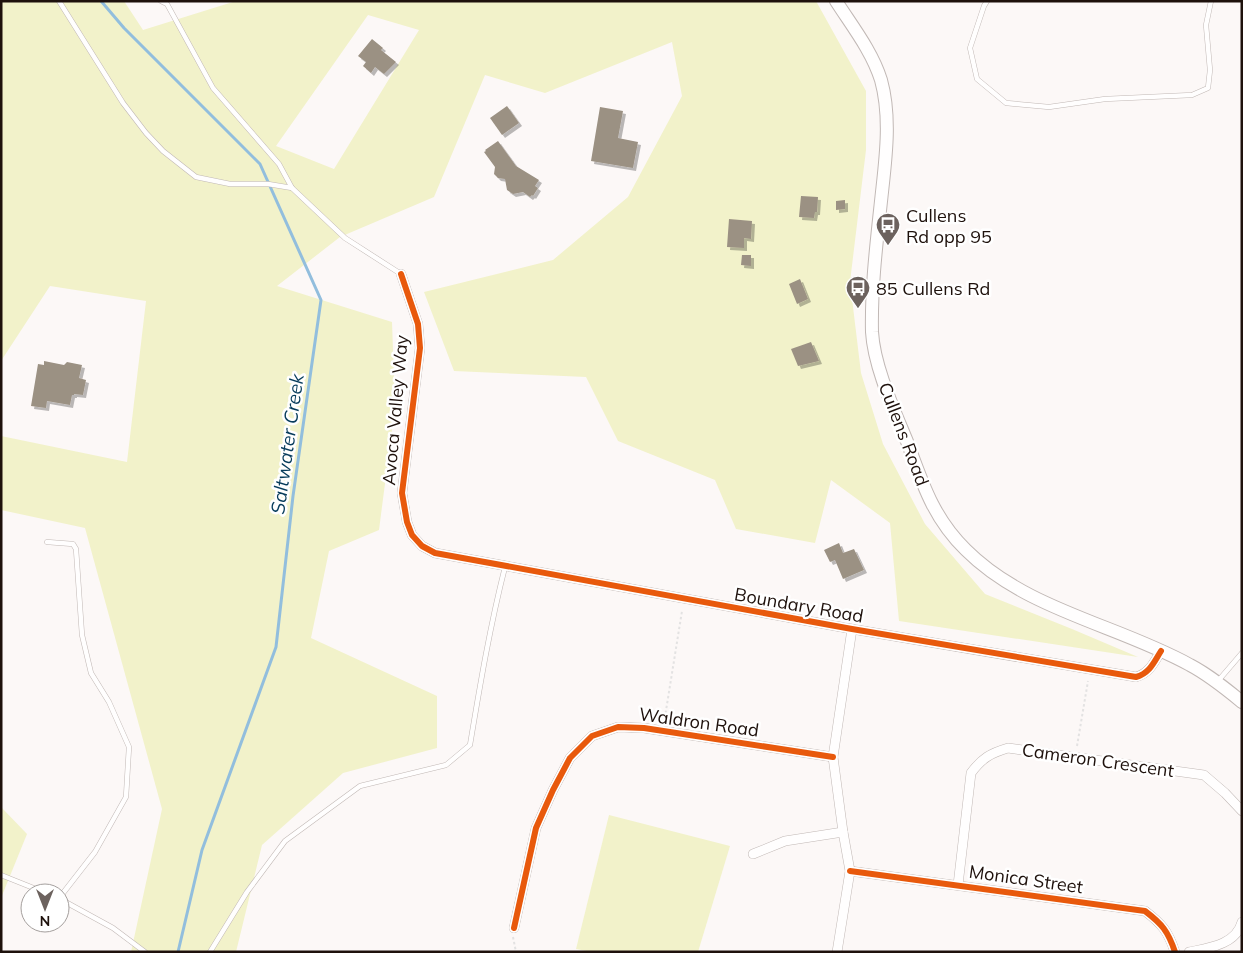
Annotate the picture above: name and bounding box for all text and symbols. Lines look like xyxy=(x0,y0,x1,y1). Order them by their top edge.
place label: Cullens Rd opp 95 xyxy=(906,204,992,248)
bus stop icon: Cullens Rd opp 95 xyxy=(875,212,901,246)
bus stop icon: 85 Cullens Rd xyxy=(845,275,871,309)
place label: 85 Cullens Rd xyxy=(876,277,990,300)
street label: Avoca Valley Way xyxy=(377,333,413,486)
water label: Saltwater Creek xyxy=(265,371,309,516)
street label: Cullens Road xyxy=(874,379,934,489)
street label: Boundary Road xyxy=(733,582,865,628)
street label: Waldron Road xyxy=(638,702,760,742)
street label: Cameron Crescent xyxy=(1021,738,1175,782)
street label: Monica Street xyxy=(968,860,1084,898)
north arrow xyxy=(20,883,70,933)
text: N xyxy=(40,912,50,930)

